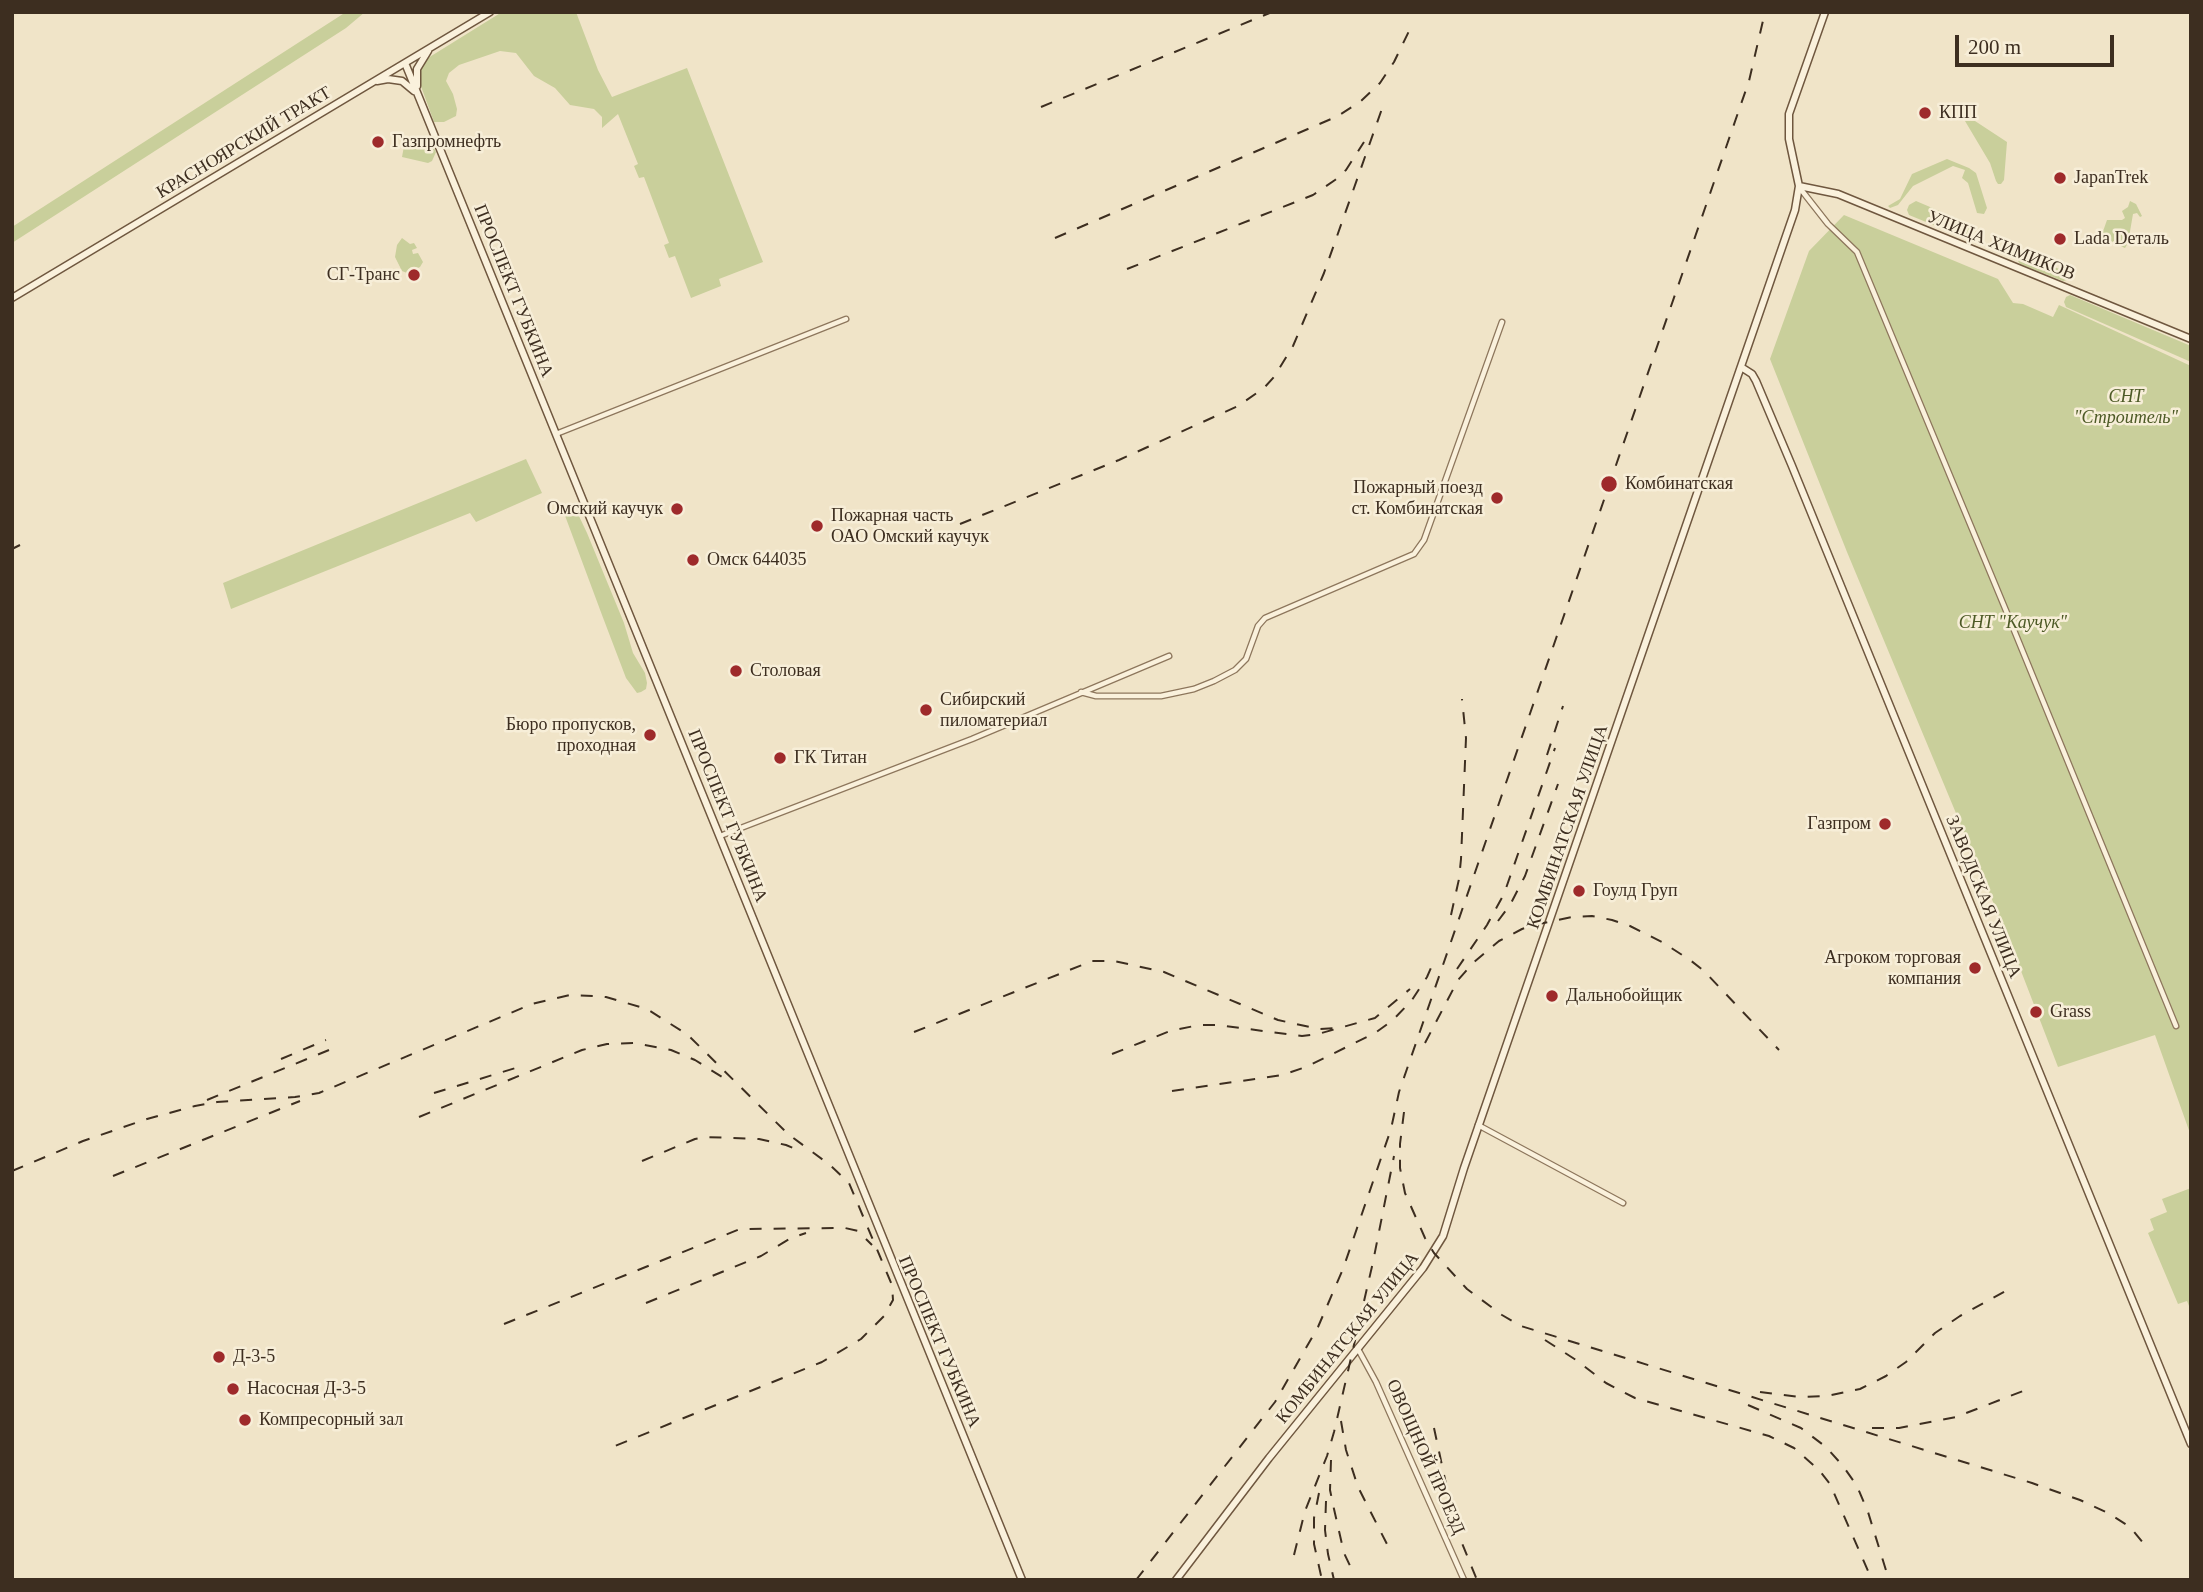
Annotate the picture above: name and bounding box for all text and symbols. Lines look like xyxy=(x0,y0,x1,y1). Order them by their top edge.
scale bar xyxy=(1958,21,2117,65)
text: 200 m xyxy=(1968,35,2021,59)
street label: КРАСНОЯРСКИЙ ТРАКТ xyxy=(153,82,335,204)
place label: КПП xyxy=(1939,102,1977,124)
marker: КПП xyxy=(1917,105,1933,121)
place label: Газпромнефть xyxy=(392,131,501,153)
marker: Газпромнефть xyxy=(370,134,386,150)
place label: JapanTrek xyxy=(2074,167,2148,189)
marker: JapanTrek xyxy=(2052,170,2068,186)
street label: ПРОСПЕКТ ГУБКИНА xyxy=(468,201,558,381)
street label: УЛИЦА ХИМИКОВ xyxy=(1924,206,2078,286)
place label: Lada Dеталь xyxy=(2074,228,2169,250)
marker: Lada Dеталь xyxy=(2052,231,2068,247)
place label: СГ-Транс xyxy=(327,264,400,286)
marker: СГ-Транс xyxy=(406,267,422,283)
park label: СНТ "Строитель" xyxy=(2074,386,2178,428)
place label: Комбинатская xyxy=(1625,473,1733,495)
marker: Комбинатская xyxy=(1599,474,1619,494)
place label: Пожарный поезд ст. Комбинатская xyxy=(1352,477,1483,520)
marker: Пожарный поезд ст. Комбинатская xyxy=(1489,490,1505,506)
place label: Омский каучук xyxy=(547,498,663,520)
marker: Омский каучук xyxy=(669,501,685,517)
place label: Пожарная часть ОАО Омский каучук xyxy=(831,505,989,548)
marker: Пожарная часть ОАО Омский каучук xyxy=(809,518,825,534)
place label: Омск 644035 xyxy=(707,549,807,571)
marker: Омск 644035 xyxy=(685,552,701,568)
park label: СНТ "Каучук" xyxy=(1959,612,2067,634)
place label: Столовая xyxy=(750,660,821,682)
marker: Столовая xyxy=(728,663,744,679)
place label: Сибирский пиломатериал xyxy=(940,689,1047,732)
marker: Сибирский пиломатериал xyxy=(918,702,934,718)
place label: Бюро пропусков, проходная xyxy=(506,714,636,756)
street label: КОМБИНАТСКАЯ УЛИЦА xyxy=(1523,722,1613,932)
street label: ПРОСПЕКТ ГУБКИНА xyxy=(682,726,772,906)
marker: Бюро пропусков, проходная xyxy=(642,727,658,743)
place label: ГК Титан xyxy=(794,747,867,769)
marker: ГК Титан xyxy=(772,750,788,766)
street label: ЗАВОДСКАЯ УЛИЦА xyxy=(1940,812,2026,982)
place label: Газпром xyxy=(1807,813,1871,835)
marker: Газпром xyxy=(1877,816,1893,832)
place label: Гоулд Груп xyxy=(1593,880,1678,902)
marker: Гоулд Груп xyxy=(1571,883,1587,899)
place label: Агроком торговая компания xyxy=(1824,947,1961,990)
marker: Агроком торговая компания xyxy=(1967,960,1983,976)
place label: Дальнобойщик xyxy=(1566,985,1682,1007)
marker: Дальнобойщик xyxy=(1544,988,1560,1004)
place label: Grass xyxy=(2050,1001,2091,1023)
marker: Grass xyxy=(2028,1004,2044,1020)
street label: КОМБИНАТСКАЯ УЛИЦА xyxy=(1272,1248,1424,1428)
street label: ПРОСПЕКТ ГУБКИНА xyxy=(893,1253,985,1431)
place label: Д-3-5 xyxy=(233,1346,275,1368)
marker: Д-3-5 xyxy=(211,1349,227,1365)
street label: ОВОЩНОЙ ПРОЕЗД xyxy=(1381,1376,1469,1538)
place label: Насосная Д-3-5 xyxy=(247,1378,366,1400)
marker: Насосная Д-3-5 xyxy=(225,1381,241,1397)
place label: Компресорный зал xyxy=(259,1409,403,1431)
marker: Компресорный зал xyxy=(237,1412,253,1428)

